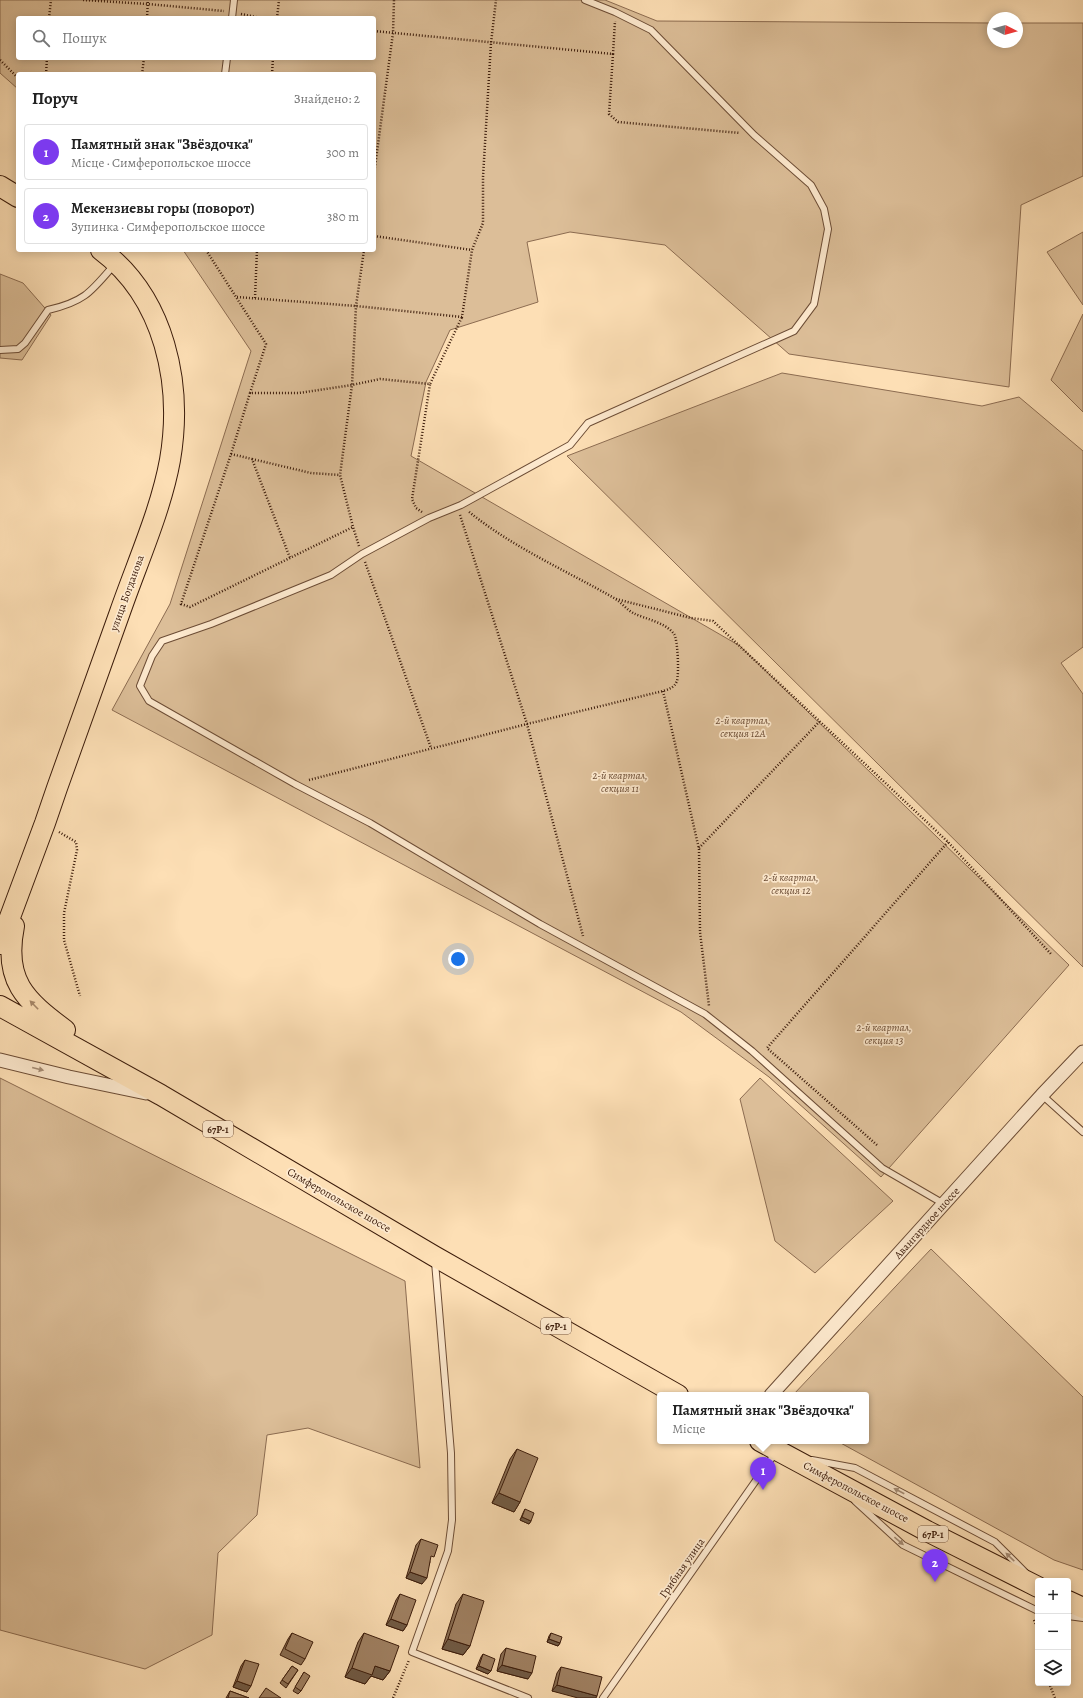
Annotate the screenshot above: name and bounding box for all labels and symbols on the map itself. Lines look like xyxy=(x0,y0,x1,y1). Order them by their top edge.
north arrow xyxy=(987,12,1023,48)
street label: улица Богданова xyxy=(106,552,148,634)
park label: 2-й квартал, секция 12А xyxy=(715,713,771,741)
park label: 2-й квартал, секция 11 xyxy=(592,768,648,796)
park label: 2-й квартал, секция 12 xyxy=(763,870,819,898)
your location xyxy=(448,949,468,969)
one-way arrow xyxy=(29,1000,38,1010)
park label: 2-й квартал, секция 13 xyxy=(856,1020,912,1048)
one-way arrow xyxy=(32,1066,44,1072)
road number: 67Р-1 xyxy=(203,1121,233,1137)
street label: Симферопольское шоссе xyxy=(284,1164,394,1236)
street label: Авангардное шоссе xyxy=(890,1184,963,1263)
road number: 67Р-1 xyxy=(541,1318,571,1334)
pin: 1 xyxy=(750,1457,776,1490)
street label: Симферопольское шоссе xyxy=(801,1458,911,1526)
one-way arrow xyxy=(893,1488,905,1495)
road number: 67Р-1 xyxy=(918,1526,948,1542)
street label: Грибная улица xyxy=(656,1534,709,1601)
one-way arrow xyxy=(894,1537,905,1546)
pin: 2 xyxy=(922,1549,948,1582)
one-way arrow xyxy=(1005,1552,1015,1562)

